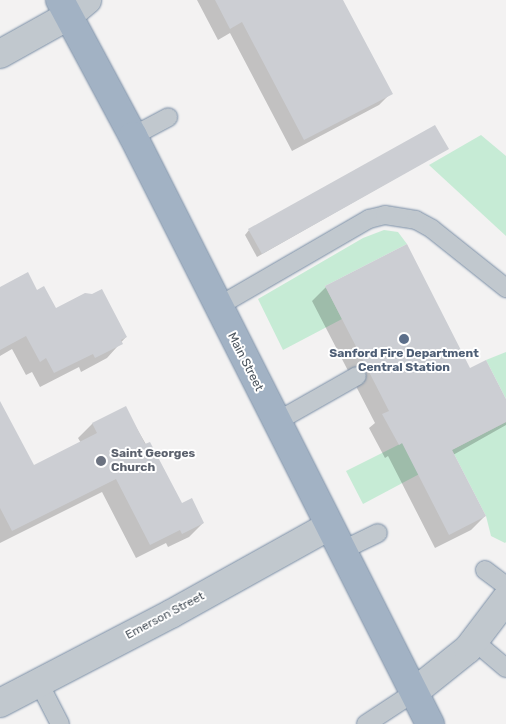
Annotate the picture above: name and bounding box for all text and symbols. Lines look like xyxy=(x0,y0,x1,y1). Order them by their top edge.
street label: Main Street xyxy=(224,330,266,394)
marker: Sanford Fire Department Central Station xyxy=(398,333,410,345)
place label: Sanford Fire Department Central Station xyxy=(329,347,479,375)
place label: Saint Georges Church xyxy=(111,447,195,475)
marker: Saint Georges Church xyxy=(95,455,107,467)
street label: Emerson Street xyxy=(123,589,207,643)

